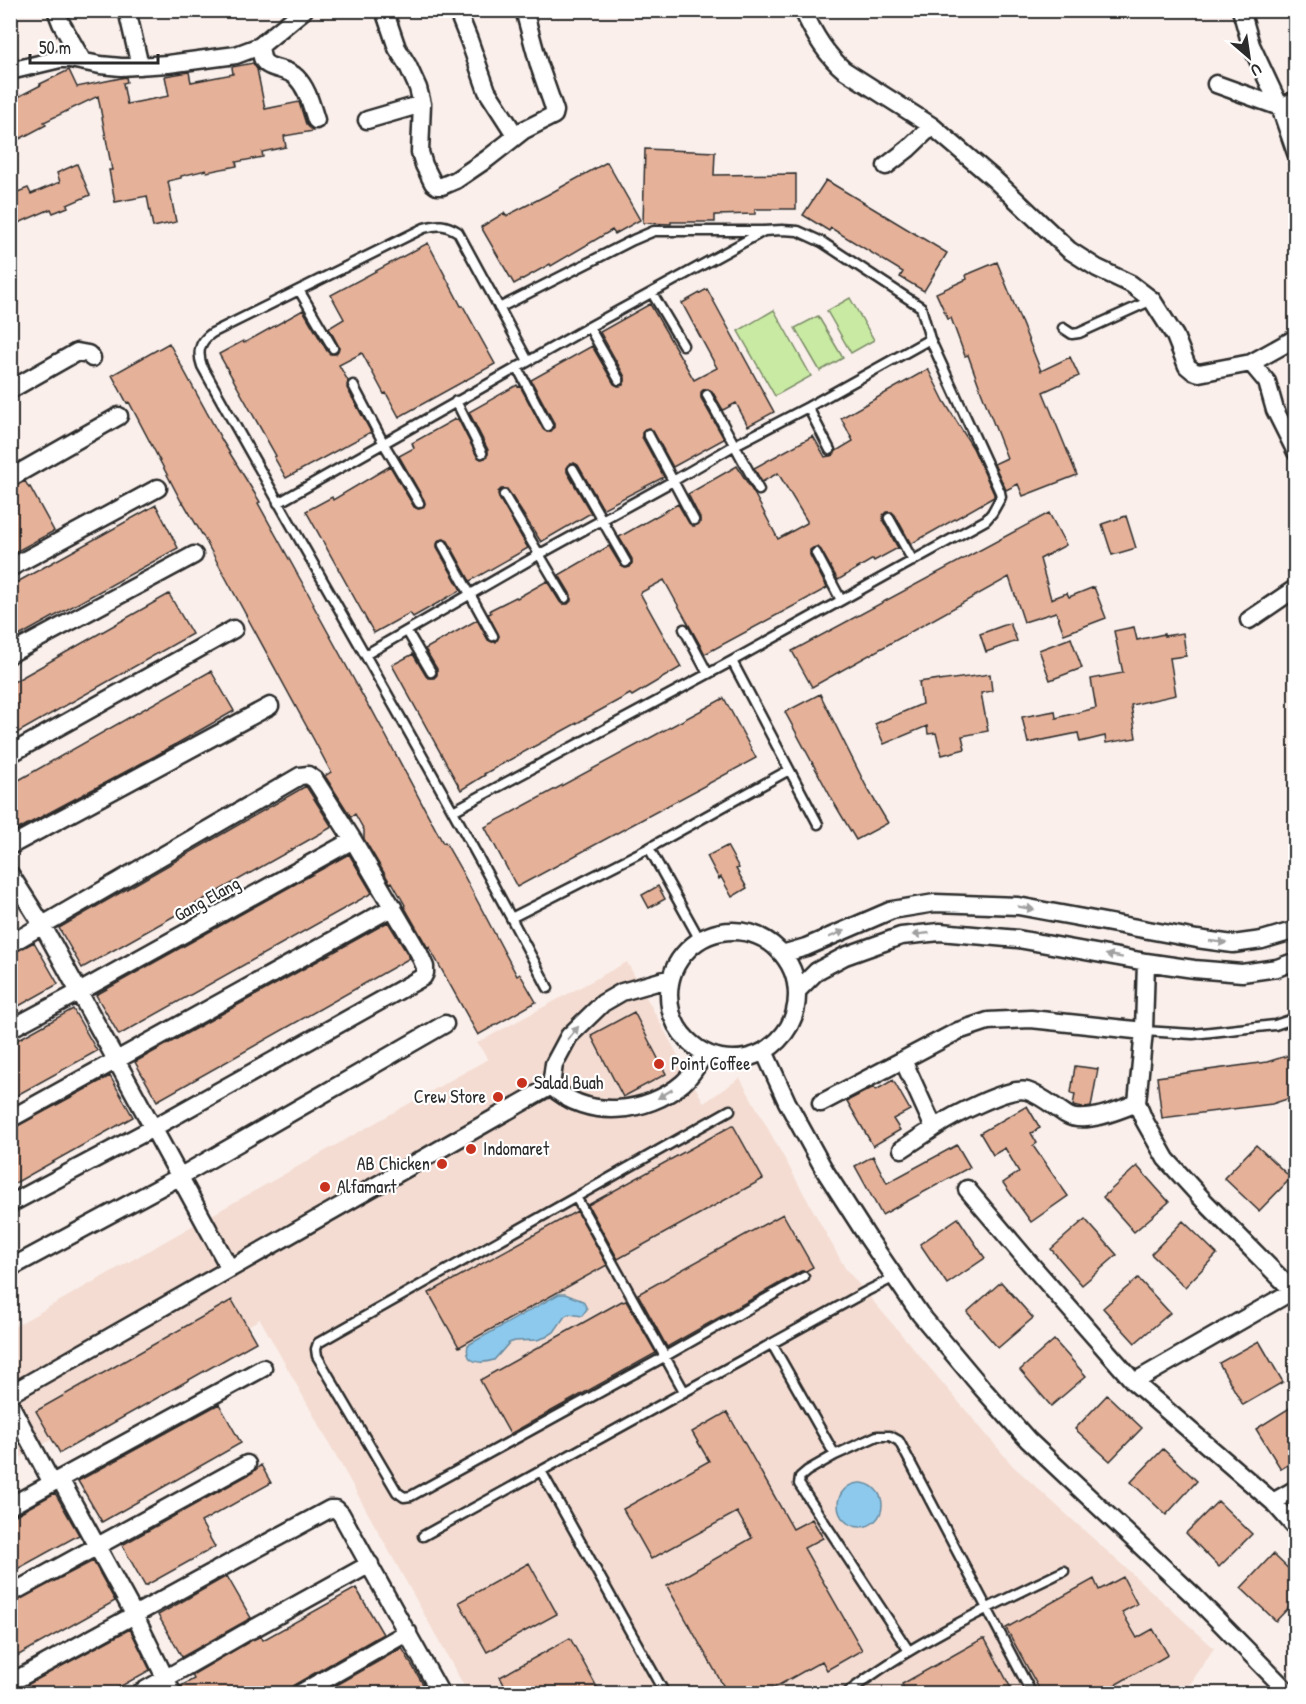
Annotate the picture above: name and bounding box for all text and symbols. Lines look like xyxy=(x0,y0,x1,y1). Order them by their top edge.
scale bar xyxy=(30,27,158,65)
north arrow xyxy=(1219,27,1279,87)
text: 50 m xyxy=(39,35,71,60)
text: U xyxy=(1247,58,1265,82)
street label: Gang Elang xyxy=(169,870,244,927)
one-way arrow xyxy=(1017,904,1036,913)
one-way arrow xyxy=(829,929,847,939)
one-way arrow xyxy=(911,929,930,939)
one-way arrow xyxy=(1209,937,1228,947)
one-way arrow xyxy=(1104,951,1123,960)
one-way arrow xyxy=(566,1025,579,1041)
place label: Point Coffee xyxy=(671,1051,750,1076)
marker: Point Coffee xyxy=(652,1057,666,1071)
place label: Salad Buah xyxy=(534,1070,604,1095)
marker: Salad Buah xyxy=(515,1076,529,1090)
place label: Crew Store xyxy=(414,1084,486,1109)
one-way arrow xyxy=(656,1089,673,1099)
marker: Crew Store xyxy=(491,1090,505,1104)
place label: Indomaret xyxy=(483,1136,550,1161)
marker: Indomaret xyxy=(464,1142,478,1156)
place label: AB Chicken xyxy=(357,1151,430,1176)
marker: AB Chicken xyxy=(435,1157,449,1171)
place label: Alfamart xyxy=(337,1174,397,1199)
marker: Alfamart xyxy=(318,1180,332,1194)

